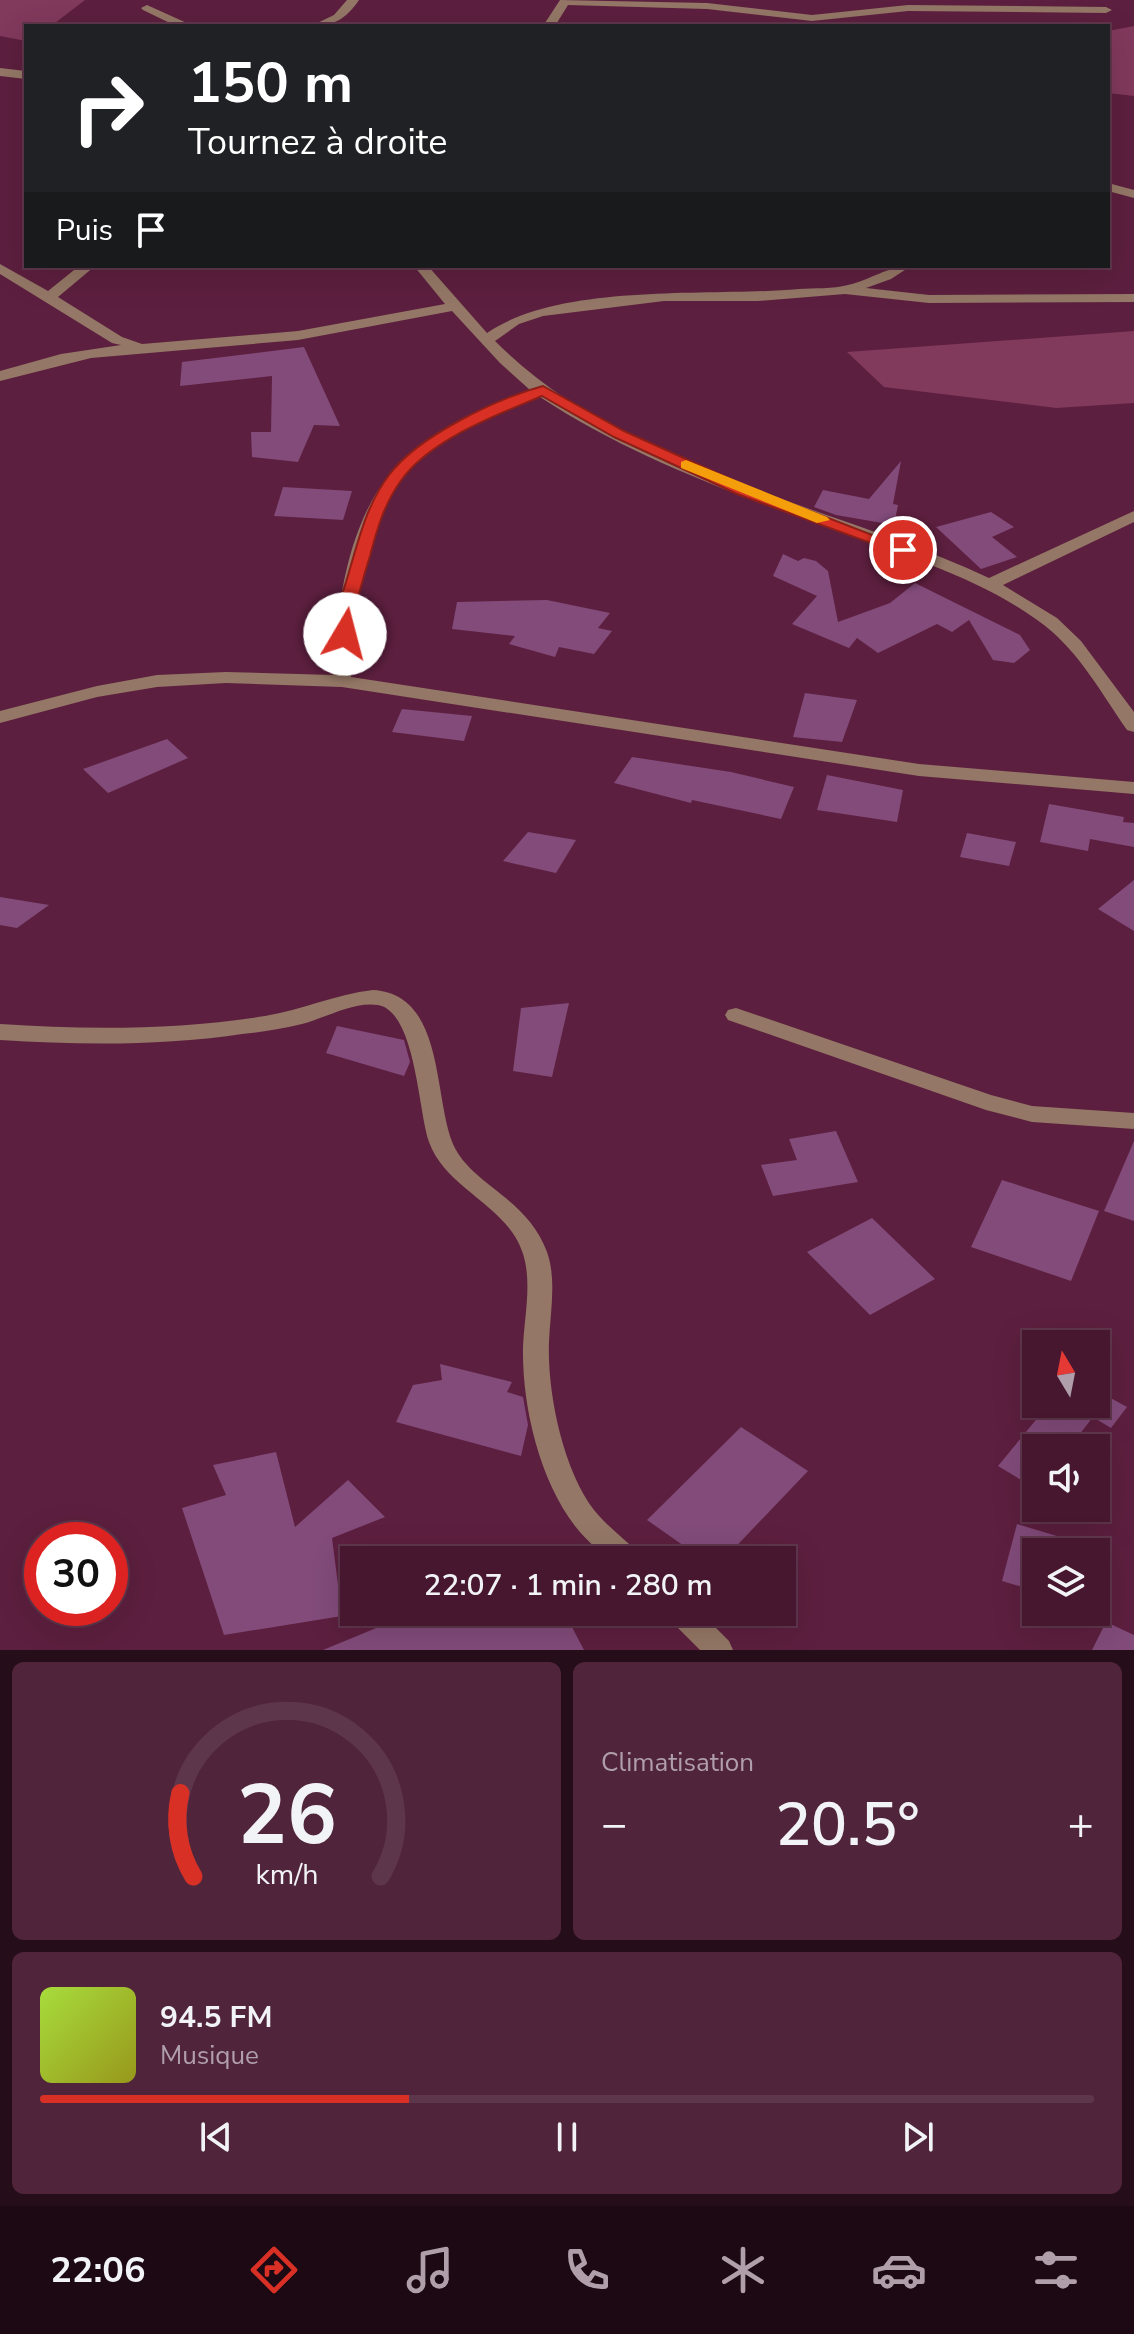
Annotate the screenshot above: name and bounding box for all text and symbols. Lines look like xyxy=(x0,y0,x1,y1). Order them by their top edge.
text: 150 m xyxy=(188,45,353,122)
icon: right xyxy=(56,56,160,160)
text: Tournez à droite xyxy=(188,118,447,167)
icon: arrive xyxy=(129,208,173,252)
text: Puis xyxy=(56,210,113,251)
pin xyxy=(869,516,937,584)
icon: arrive xyxy=(881,528,925,572)
position arrow xyxy=(303,592,387,676)
north arrow xyxy=(1022,1330,1110,1418)
map controls xyxy=(1022,1330,1110,1626)
button: sound xyxy=(1022,1434,1110,1522)
speed limit sign: 30 xyxy=(24,1522,128,1626)
button: layers xyxy=(1022,1538,1110,1626)
text: 22:07 · 1 min · 280 m xyxy=(423,1565,713,1606)
text: Climatisation xyxy=(601,1745,754,1780)
text: 26 xyxy=(237,1759,336,1872)
text: 20.5° xyxy=(775,1784,920,1866)
text: − xyxy=(601,1795,627,1855)
text: + xyxy=(1068,1795,1094,1855)
text: km/h xyxy=(255,1855,318,1894)
text: 94.5 FM xyxy=(160,1997,272,2038)
text: Musique xyxy=(160,2038,259,2073)
icon: previous xyxy=(194,2115,238,2159)
icon: pause xyxy=(545,2115,589,2159)
icon: next xyxy=(896,2115,940,2159)
icon: directions xyxy=(246,2242,302,2298)
icon: music xyxy=(402,2242,458,2298)
icon: phone xyxy=(559,2242,615,2298)
icon: climate xyxy=(715,2242,771,2298)
icon: car xyxy=(871,2242,927,2298)
icon: filters xyxy=(1028,2242,1084,2298)
text: 22:06 xyxy=(50,2246,146,2295)

